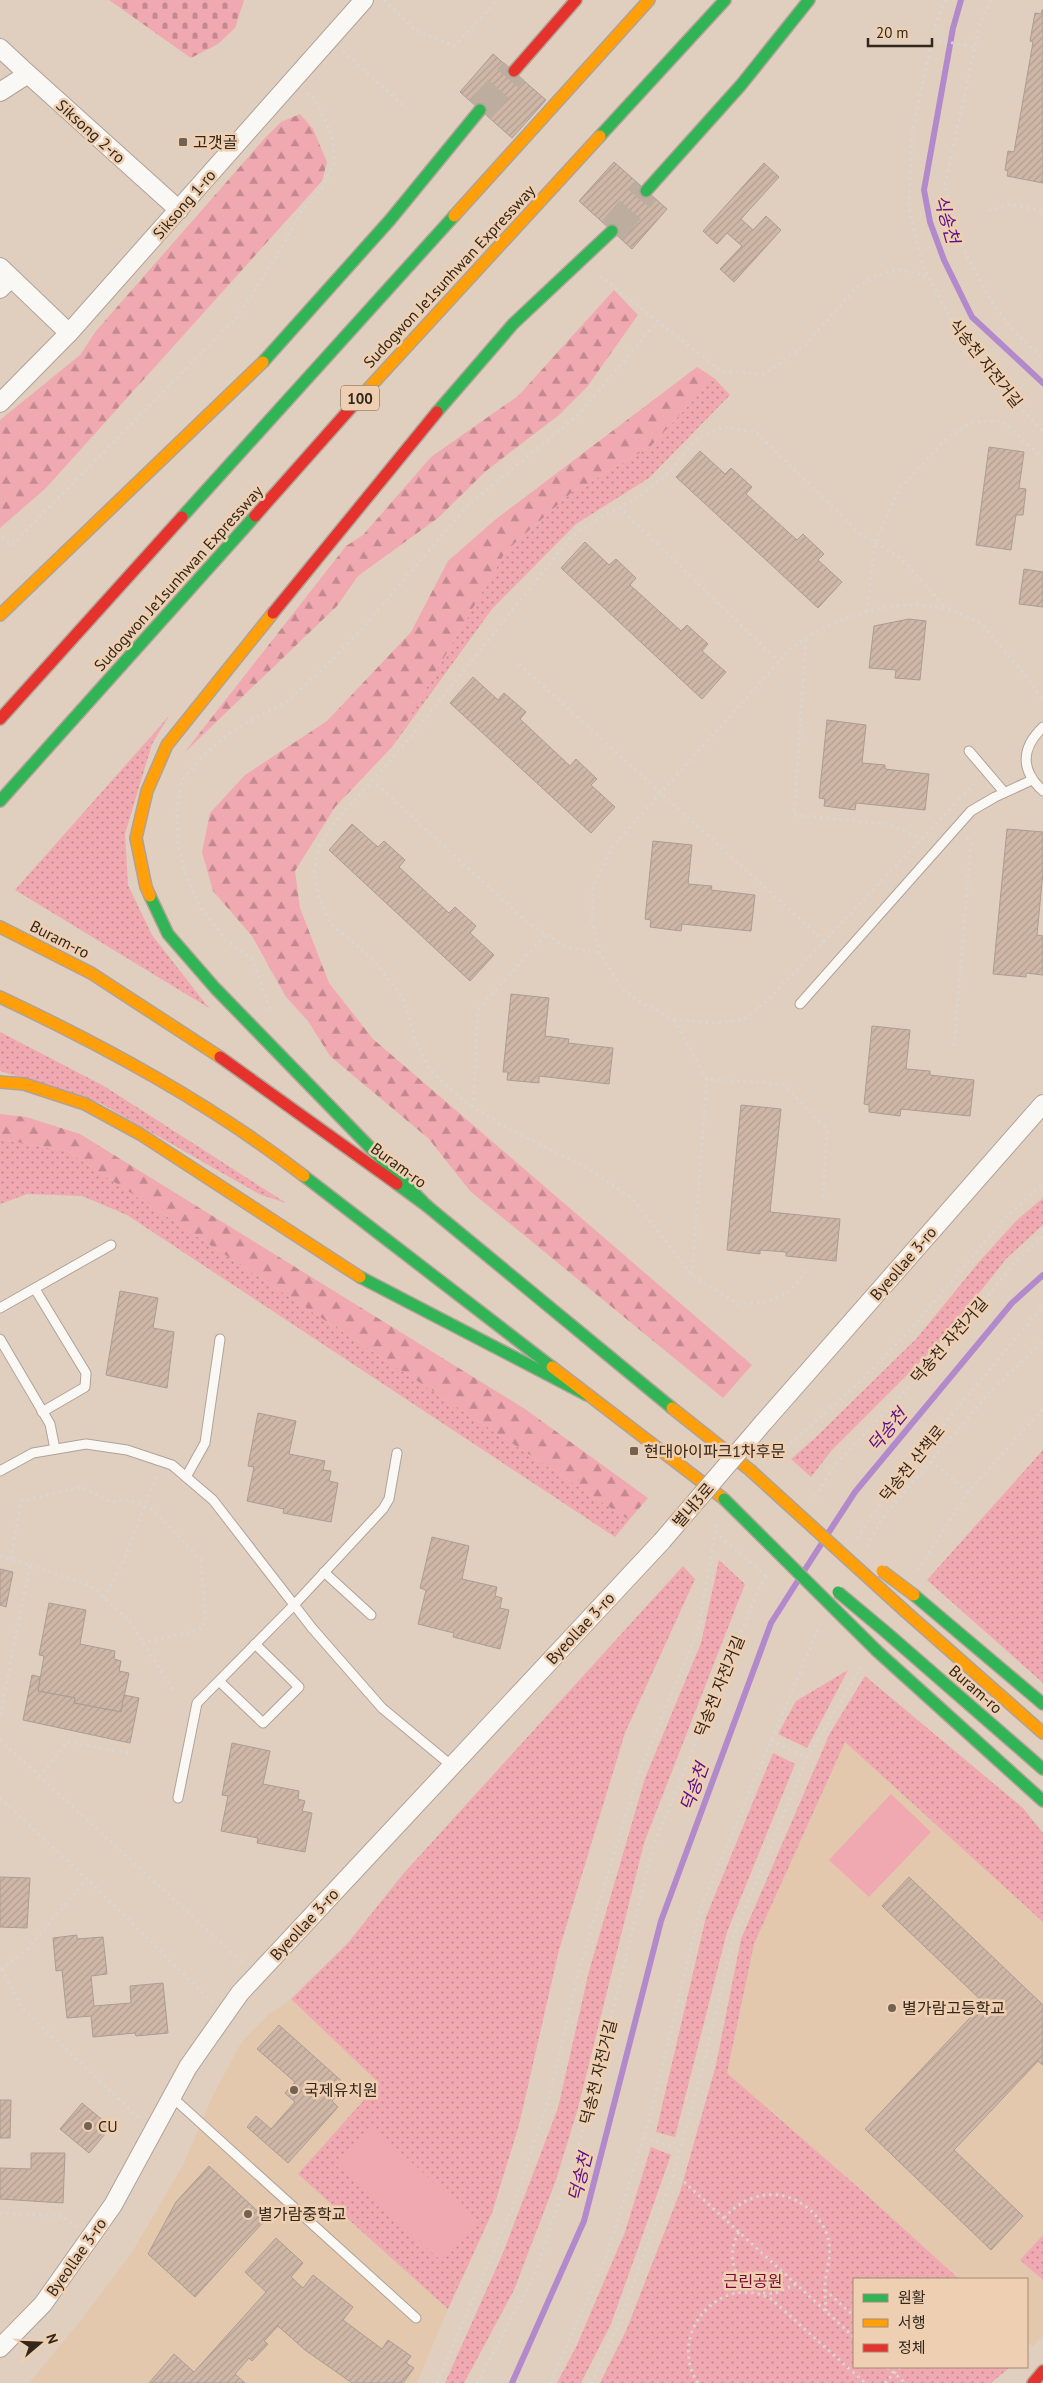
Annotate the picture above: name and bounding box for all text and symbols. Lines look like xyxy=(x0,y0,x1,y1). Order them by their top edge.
scale bar xyxy=(868,15,932,47)
text: 20 m xyxy=(876,23,909,42)
street label: Siksong 2-ro xyxy=(52,95,130,167)
place label: 고갯골 xyxy=(193,132,237,152)
marker: 고갯골 xyxy=(177,136,189,148)
street label: Siksong 1-ro xyxy=(148,165,220,243)
street label: Sudogwon Je1sunhwan Expressway xyxy=(359,180,539,372)
water label: 식송천 xyxy=(929,192,966,248)
street label: 식송천 자전거길 xyxy=(945,315,1027,411)
road number: 100 xyxy=(341,386,379,410)
street label: Sudogwon Je1sunhwan Expressway xyxy=(89,481,267,675)
street label: Buram-ro xyxy=(27,916,93,962)
street label: Buram-ro xyxy=(367,1138,431,1192)
street label: Byeollae 3-ro xyxy=(865,1222,941,1304)
street label: 덕송천 자전거길 xyxy=(906,1293,992,1387)
water label: 덕송천 xyxy=(862,1402,913,1456)
street label: 덕송천 산책로 xyxy=(875,1421,949,1505)
place label: 현대아이파크1차후문 xyxy=(644,1441,785,1461)
marker: 현대아이파크1차후문 xyxy=(628,1445,640,1457)
street label: 별내3로 xyxy=(668,1478,718,1532)
street label: Byeollae 3-ro xyxy=(542,1588,618,1668)
street label: 덕송천 자전거길 xyxy=(690,1633,748,1739)
street label: Buram-ro xyxy=(945,1660,1007,1718)
water label: 덕송천 xyxy=(675,1757,714,1814)
street label: Byeollae 3-ro xyxy=(266,1884,342,1964)
place label: 별가람고등학교 xyxy=(902,1998,1005,2018)
marker: 별가람고등학교 xyxy=(886,2002,898,2014)
street label: 덕송천 자전거길 xyxy=(575,2018,621,2126)
place label: 국제유치원 xyxy=(304,2080,378,2100)
marker: 국제유치원 xyxy=(288,2084,300,2096)
place label: CU xyxy=(98,2116,118,2136)
marker: CU xyxy=(82,2120,94,2132)
water label: 덕송천 xyxy=(563,2148,598,2204)
place label: 별가람중학교 xyxy=(258,2204,346,2224)
marker: 별가람중학교 xyxy=(242,2208,254,2220)
street label: Byeollae 3-ro xyxy=(42,2214,110,2300)
park label: 근린공원 xyxy=(724,2271,782,2291)
legend xyxy=(853,2278,1028,2368)
text: 원활 xyxy=(898,2288,926,2307)
text: 서행 xyxy=(898,2313,926,2332)
north arrow xyxy=(15,2318,65,2368)
text: N xyxy=(42,2331,62,2346)
text: 정체 xyxy=(898,2338,926,2357)

